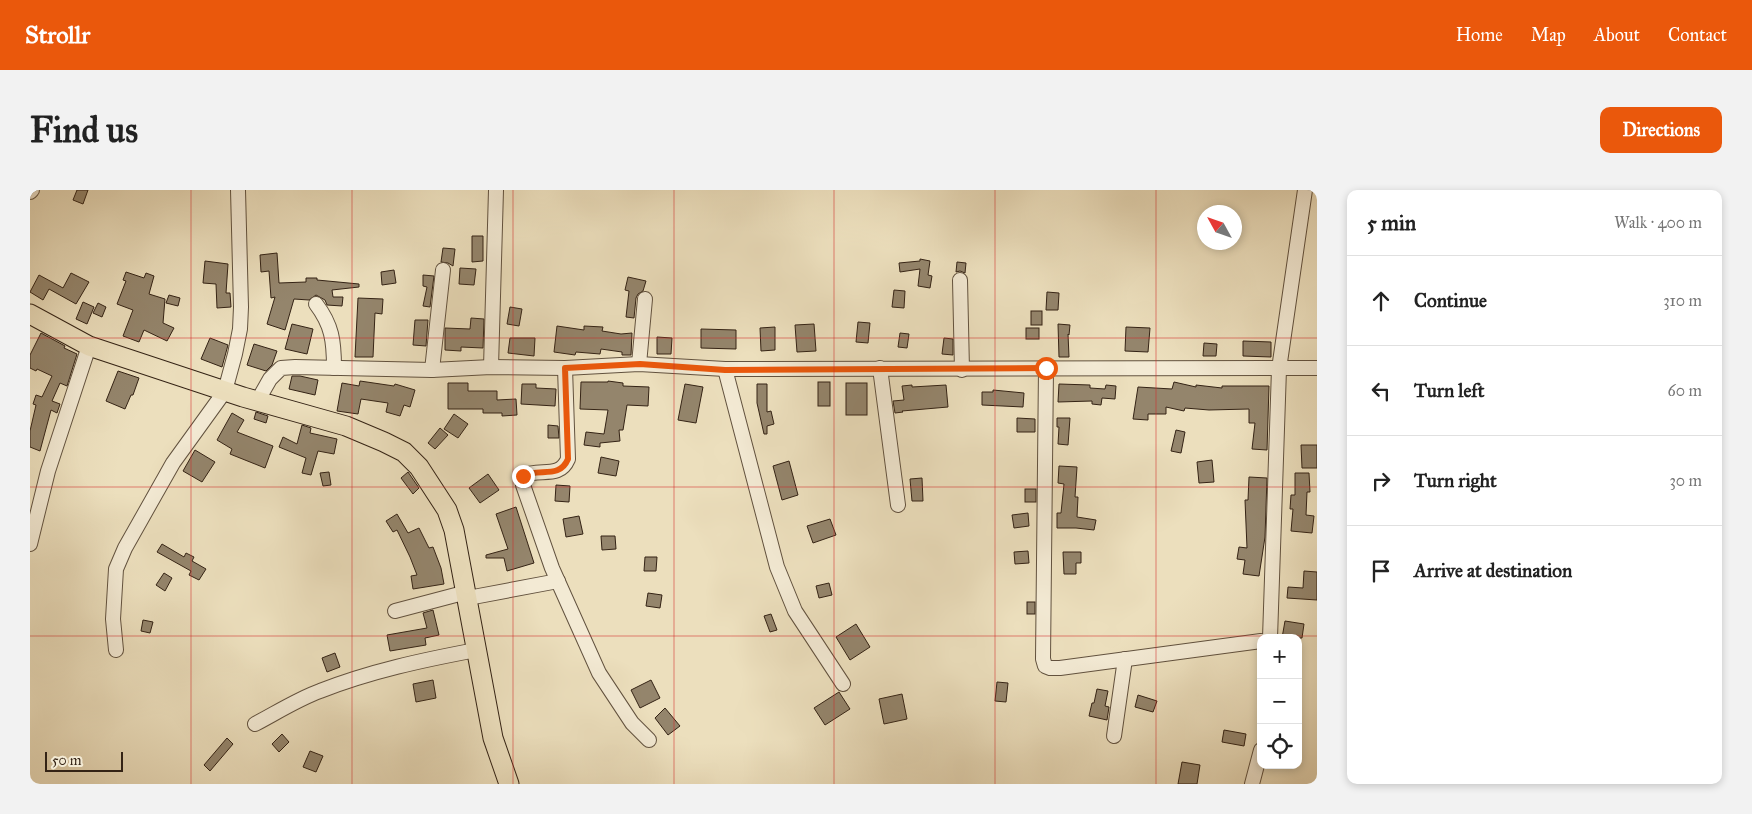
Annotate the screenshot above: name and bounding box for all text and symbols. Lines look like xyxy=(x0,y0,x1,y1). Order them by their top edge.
text: Strollr xyxy=(25,20,90,50)
text: Home xyxy=(1456,24,1503,46)
text: Map xyxy=(1531,24,1566,46)
text: About xyxy=(1594,24,1640,46)
text: Contact xyxy=(1668,24,1727,46)
button: Directions xyxy=(1600,107,1722,153)
text: Find us xyxy=(30,109,138,152)
north arrow xyxy=(1197,205,1242,250)
text: 5 min xyxy=(1367,210,1416,236)
text: Walk · 400 m xyxy=(1614,213,1702,232)
icon: ahead xyxy=(1367,287,1395,315)
text: Continue xyxy=(1414,289,1487,312)
text: 310 m xyxy=(1663,291,1702,310)
route start xyxy=(1035,357,1058,380)
icon: left xyxy=(1367,377,1395,405)
text: Turn left xyxy=(1414,379,1484,402)
text: 60 m xyxy=(1668,381,1702,400)
route end xyxy=(512,465,535,488)
icon: right xyxy=(1367,467,1395,495)
text: Turn right xyxy=(1414,469,1497,492)
text: 30 m xyxy=(1669,471,1702,490)
icon: arrive xyxy=(1367,557,1395,585)
text: Arrive at destination xyxy=(1414,559,1572,582)
map controls xyxy=(1257,634,1302,769)
button: + xyxy=(1257,634,1302,679)
button: − xyxy=(1257,679,1302,724)
button: locate xyxy=(1257,724,1302,769)
scale bar xyxy=(45,749,122,772)
text: 50 m xyxy=(52,752,81,769)

